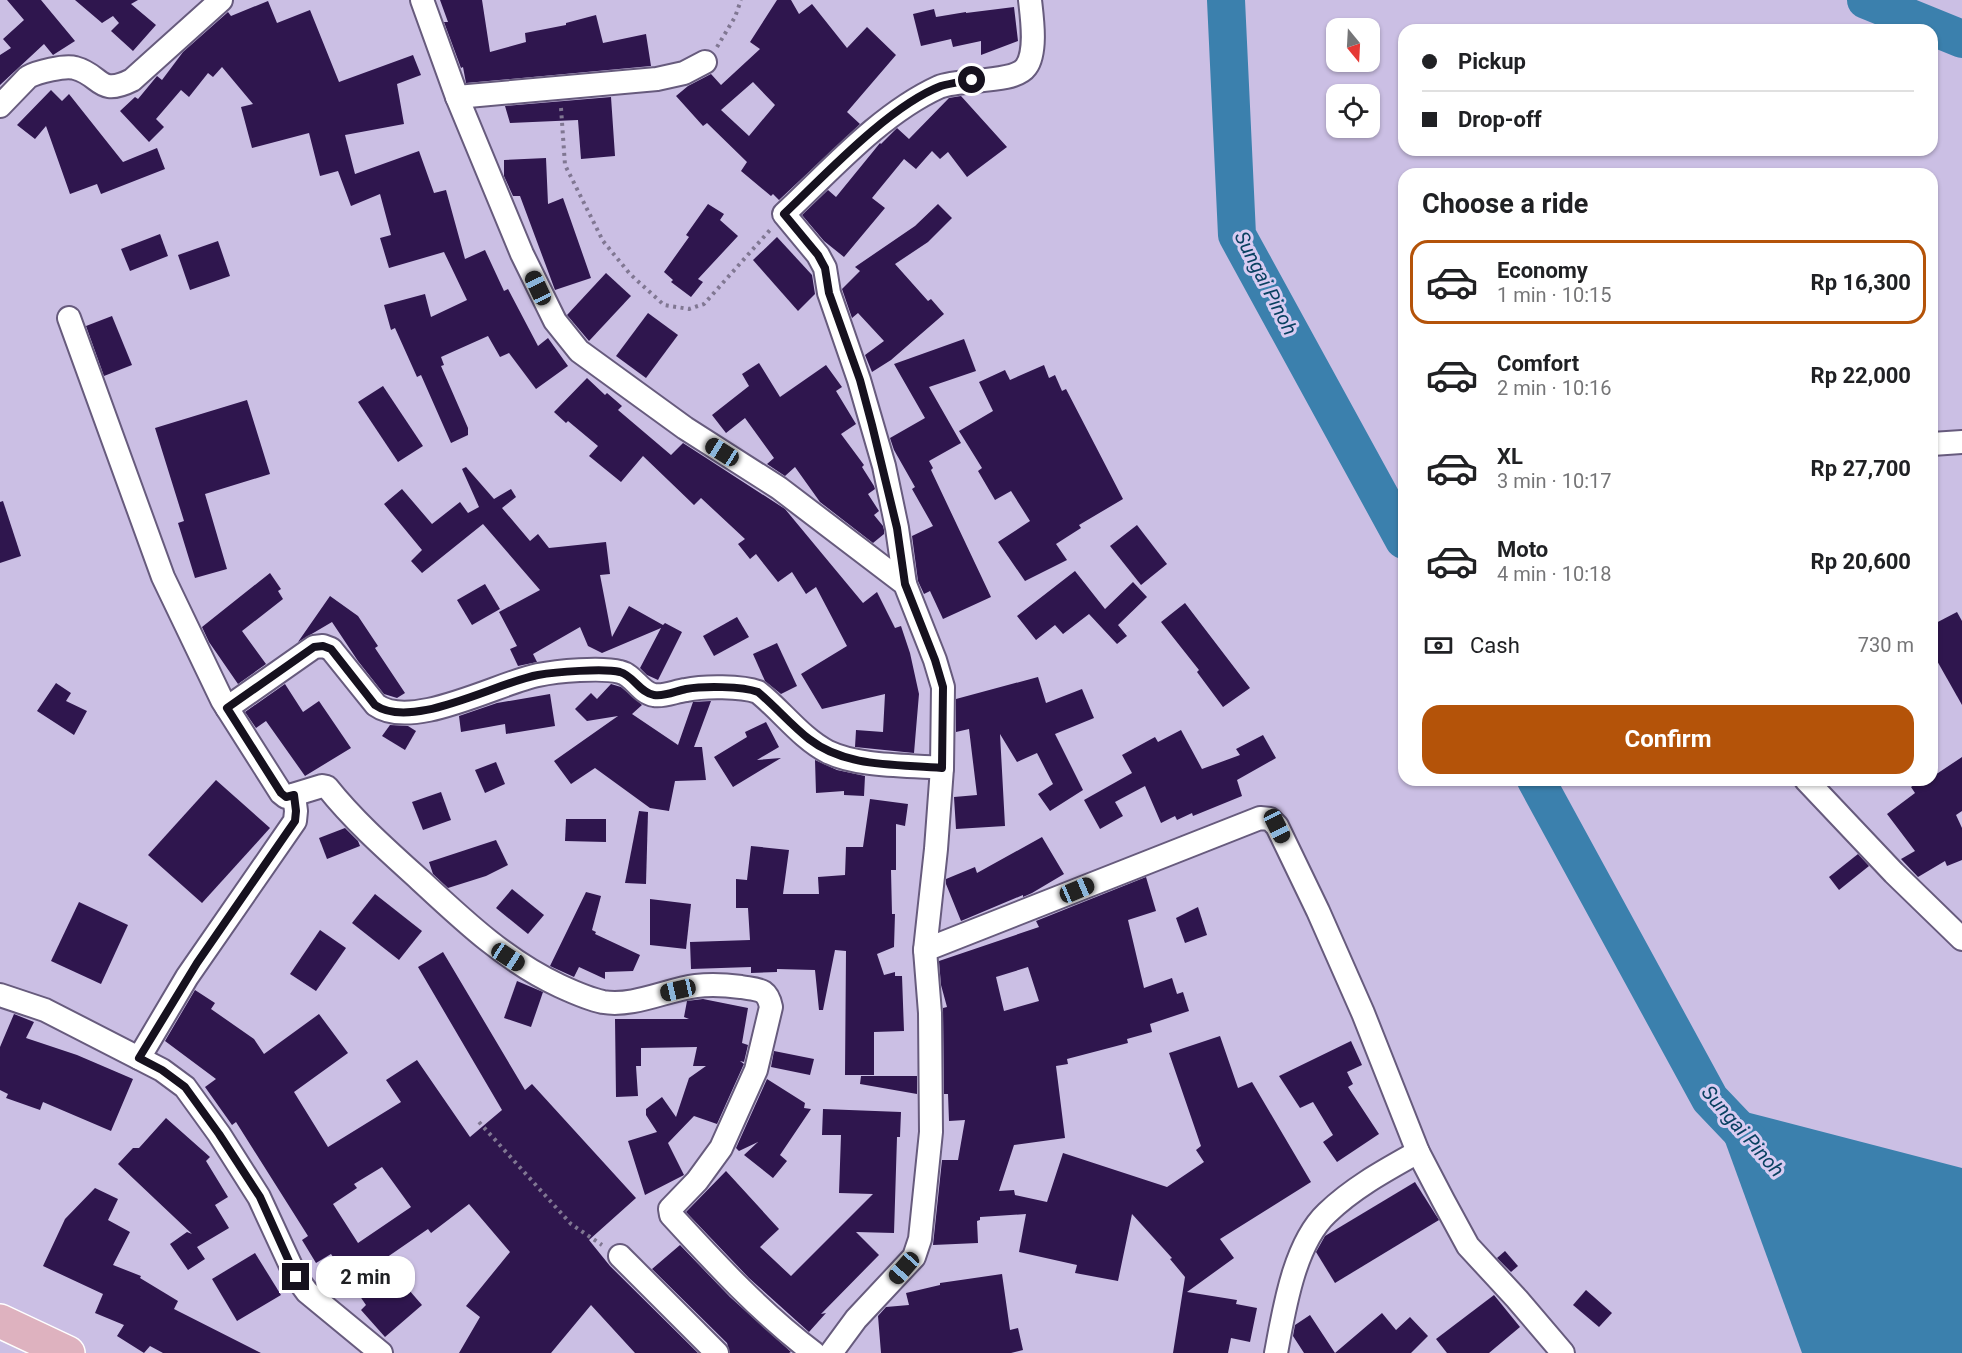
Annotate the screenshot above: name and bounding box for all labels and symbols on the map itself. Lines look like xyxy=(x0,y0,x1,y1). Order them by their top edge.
north arrow xyxy=(1326,18,1380,72)
route start xyxy=(958,66,985,93)
water label: Sungai Pinoh xyxy=(1230,227,1302,339)
car xyxy=(522,268,554,308)
car xyxy=(702,435,742,469)
car xyxy=(1261,806,1293,846)
car xyxy=(1057,875,1097,905)
car xyxy=(488,940,528,974)
car xyxy=(658,977,698,1003)
water label: Sungai Pinoh xyxy=(1697,1080,1789,1182)
car xyxy=(885,1249,923,1287)
callout: 2 min xyxy=(317,1256,416,1298)
route end xyxy=(282,1263,309,1290)

